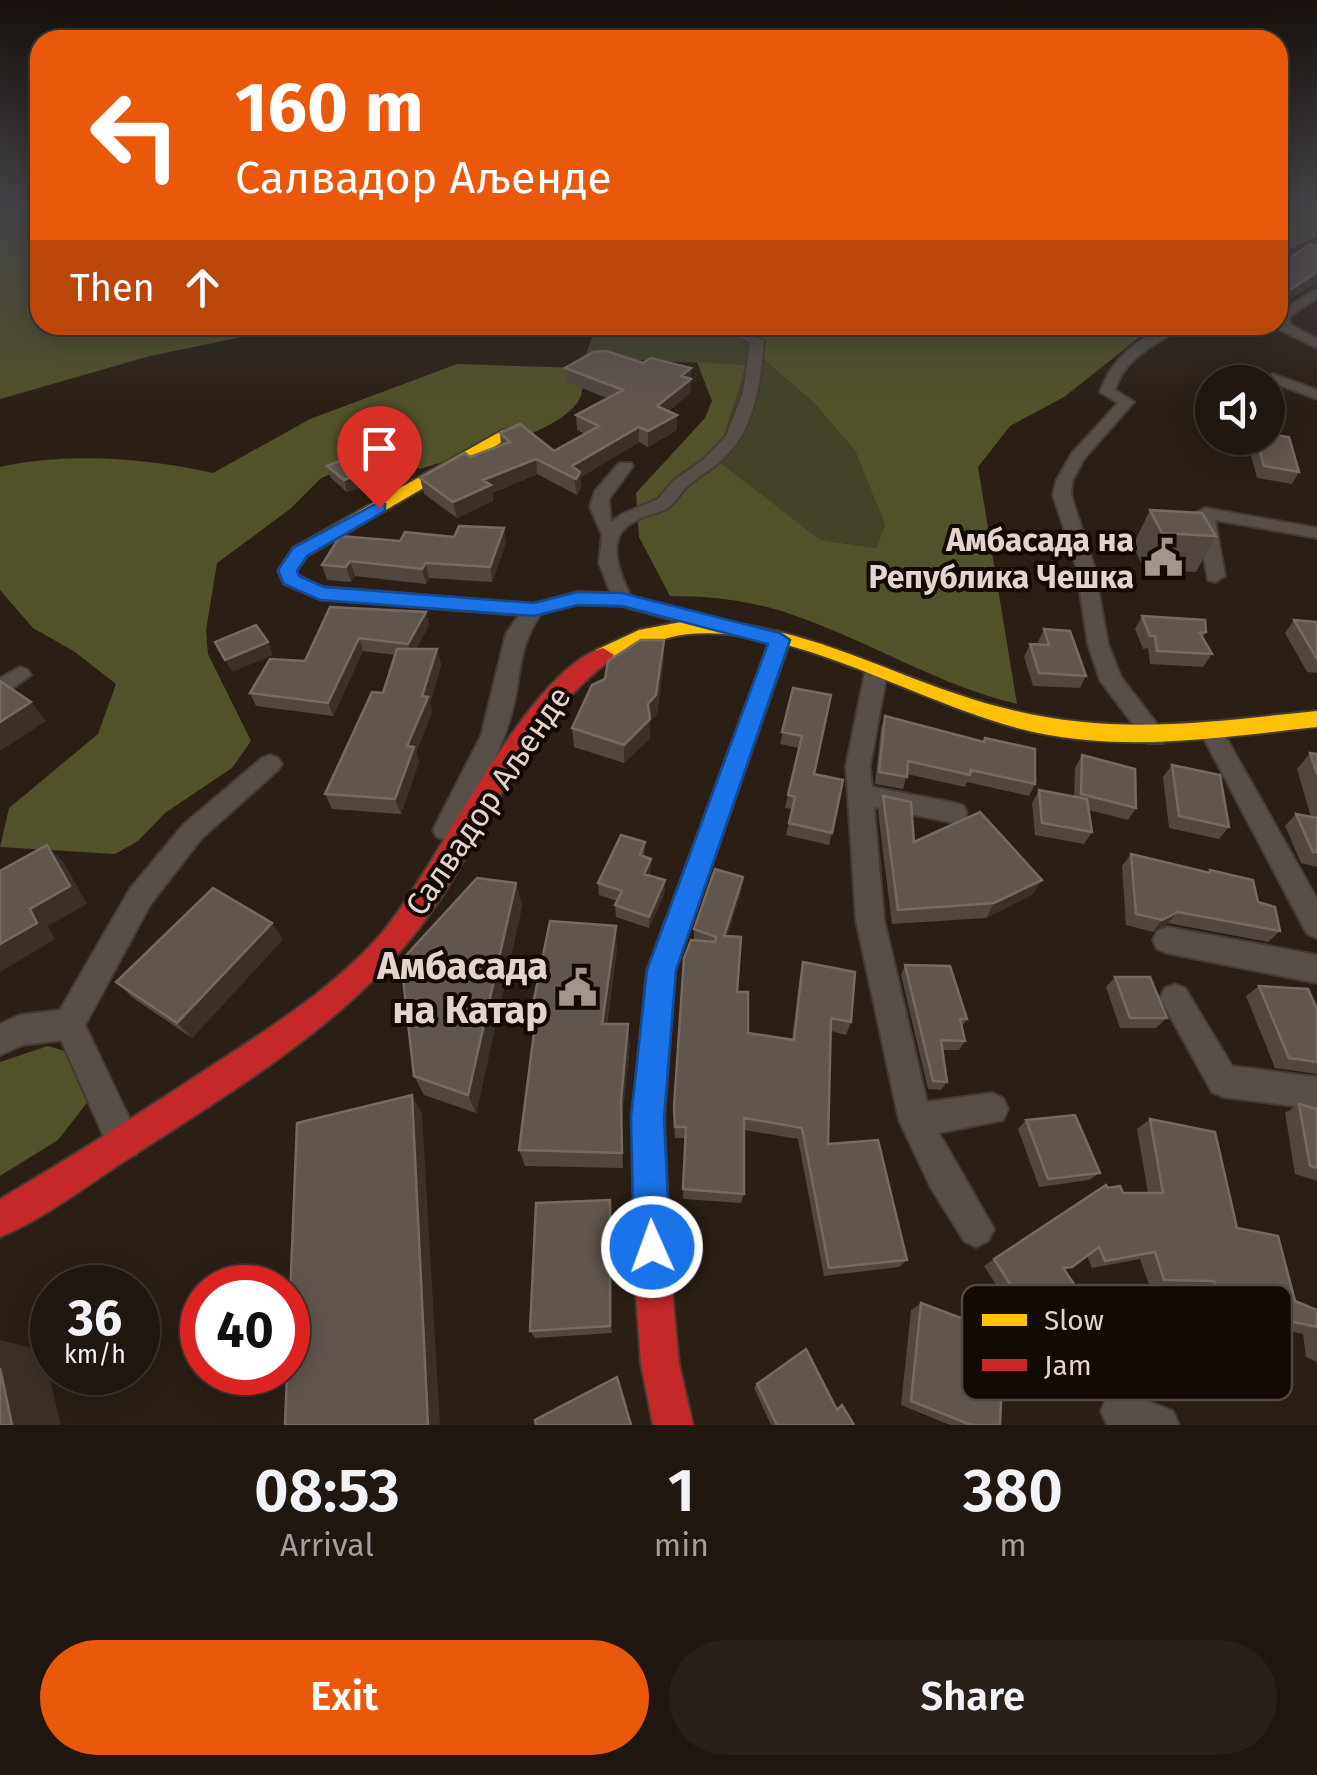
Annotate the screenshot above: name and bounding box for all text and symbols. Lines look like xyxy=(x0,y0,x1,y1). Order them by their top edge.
text: 160 m xyxy=(235,66,424,150)
icon: left xyxy=(70,70,200,200)
text: Салвадор Аљенде xyxy=(235,151,612,205)
icon: ahead xyxy=(175,260,230,315)
text: Then xyxy=(70,265,155,311)
map controls xyxy=(1195,365,1285,455)
button: sound xyxy=(1195,365,1285,455)
pin xyxy=(337,406,422,509)
icon: arrive xyxy=(352,421,407,476)
place label: Амбасада на Република Чешка xyxy=(868,521,1134,596)
public building icon: Амбасада на Република Чешка xyxy=(1143,537,1185,579)
street label: Салвадор Аљенде xyxy=(397,679,579,923)
place label: Амбасада на Катар xyxy=(376,943,548,1033)
public building icon: Амбасада на Катар xyxy=(557,967,599,1009)
position arrow xyxy=(600,1195,704,1299)
speed limit sign: 40 xyxy=(180,1265,310,1395)
legend xyxy=(962,1285,1292,1400)
text: 36 xyxy=(68,1288,122,1348)
text: Slow xyxy=(1044,1304,1104,1337)
text: km/h xyxy=(64,1340,126,1370)
text: Jam xyxy=(1044,1349,1092,1382)
text: 08:53 xyxy=(254,1455,400,1527)
text: 1 xyxy=(668,1455,695,1527)
text: 380 xyxy=(963,1455,1063,1527)
text: Arrival xyxy=(280,1526,374,1564)
text: min xyxy=(654,1526,709,1564)
text: m xyxy=(999,1526,1027,1564)
button: Exit xyxy=(40,1640,649,1755)
button: Share xyxy=(669,1640,1277,1755)

